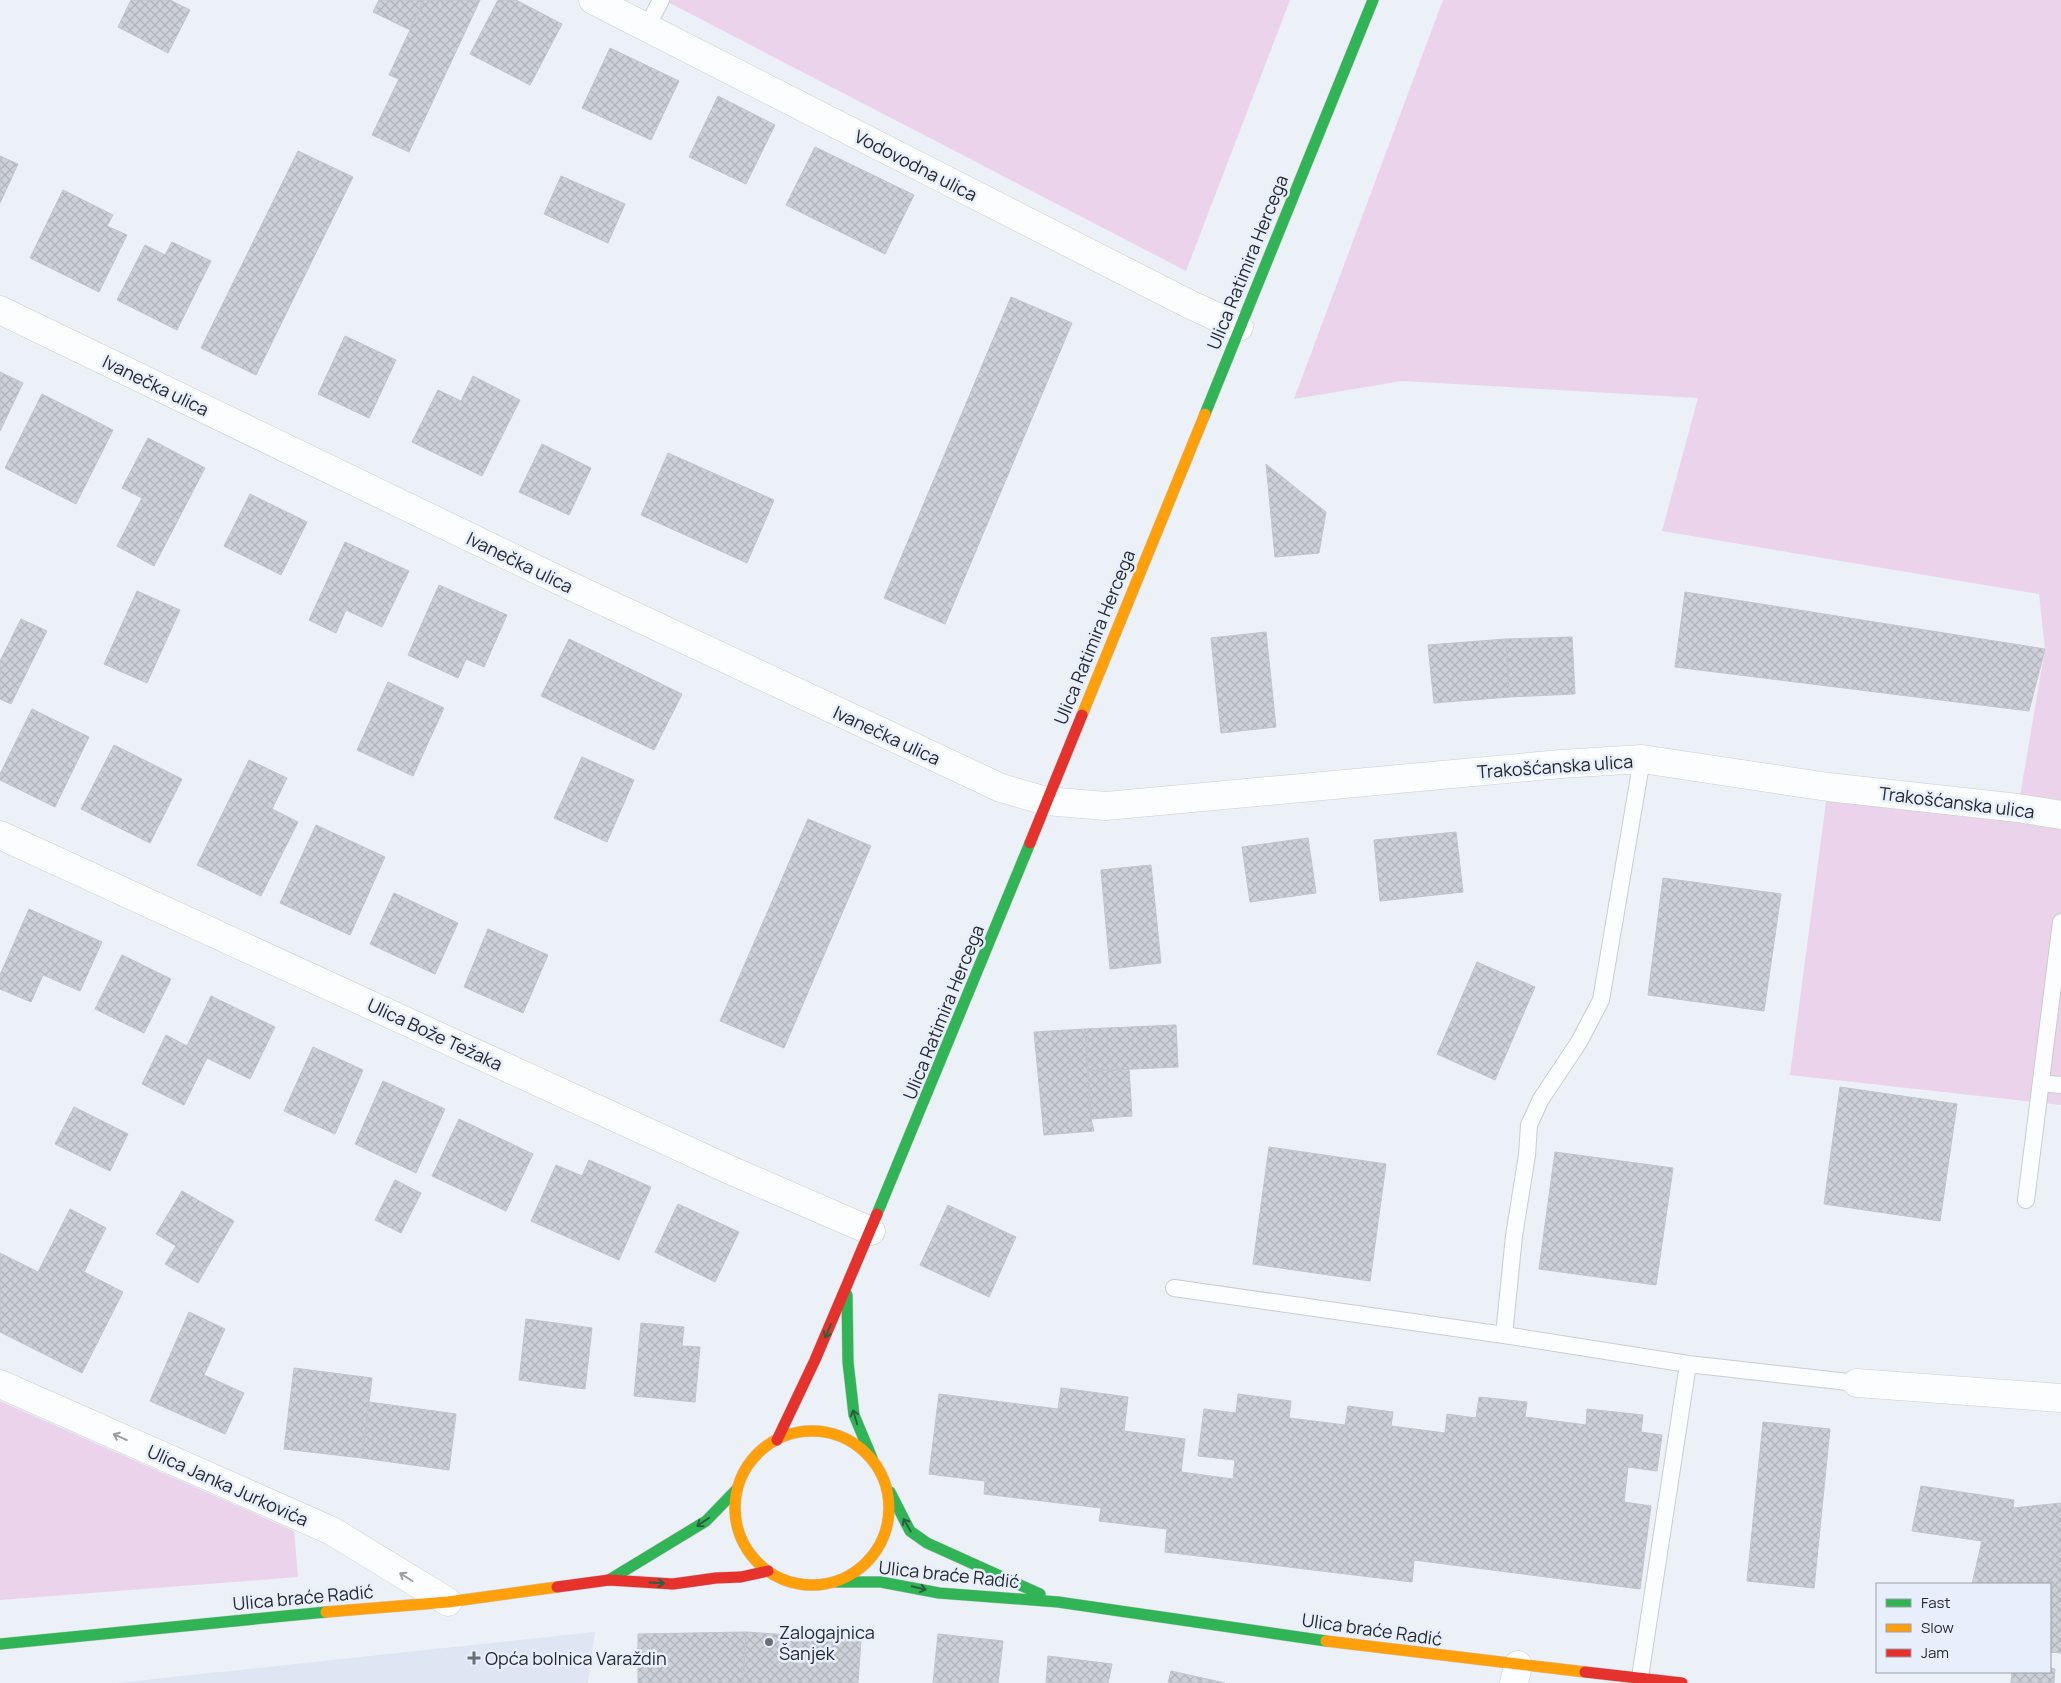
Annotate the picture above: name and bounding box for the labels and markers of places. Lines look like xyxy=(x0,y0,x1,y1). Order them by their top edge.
place label: Zalogajnica Šanjek xyxy=(779,1620,875,1665)
marker: Zalogajnica Šanjek xyxy=(763,1636,775,1648)
place label: Opća bolnica Varaždin xyxy=(485,1646,667,1670)
marker: Opća bolnica Varaždin xyxy=(467,1651,481,1665)

